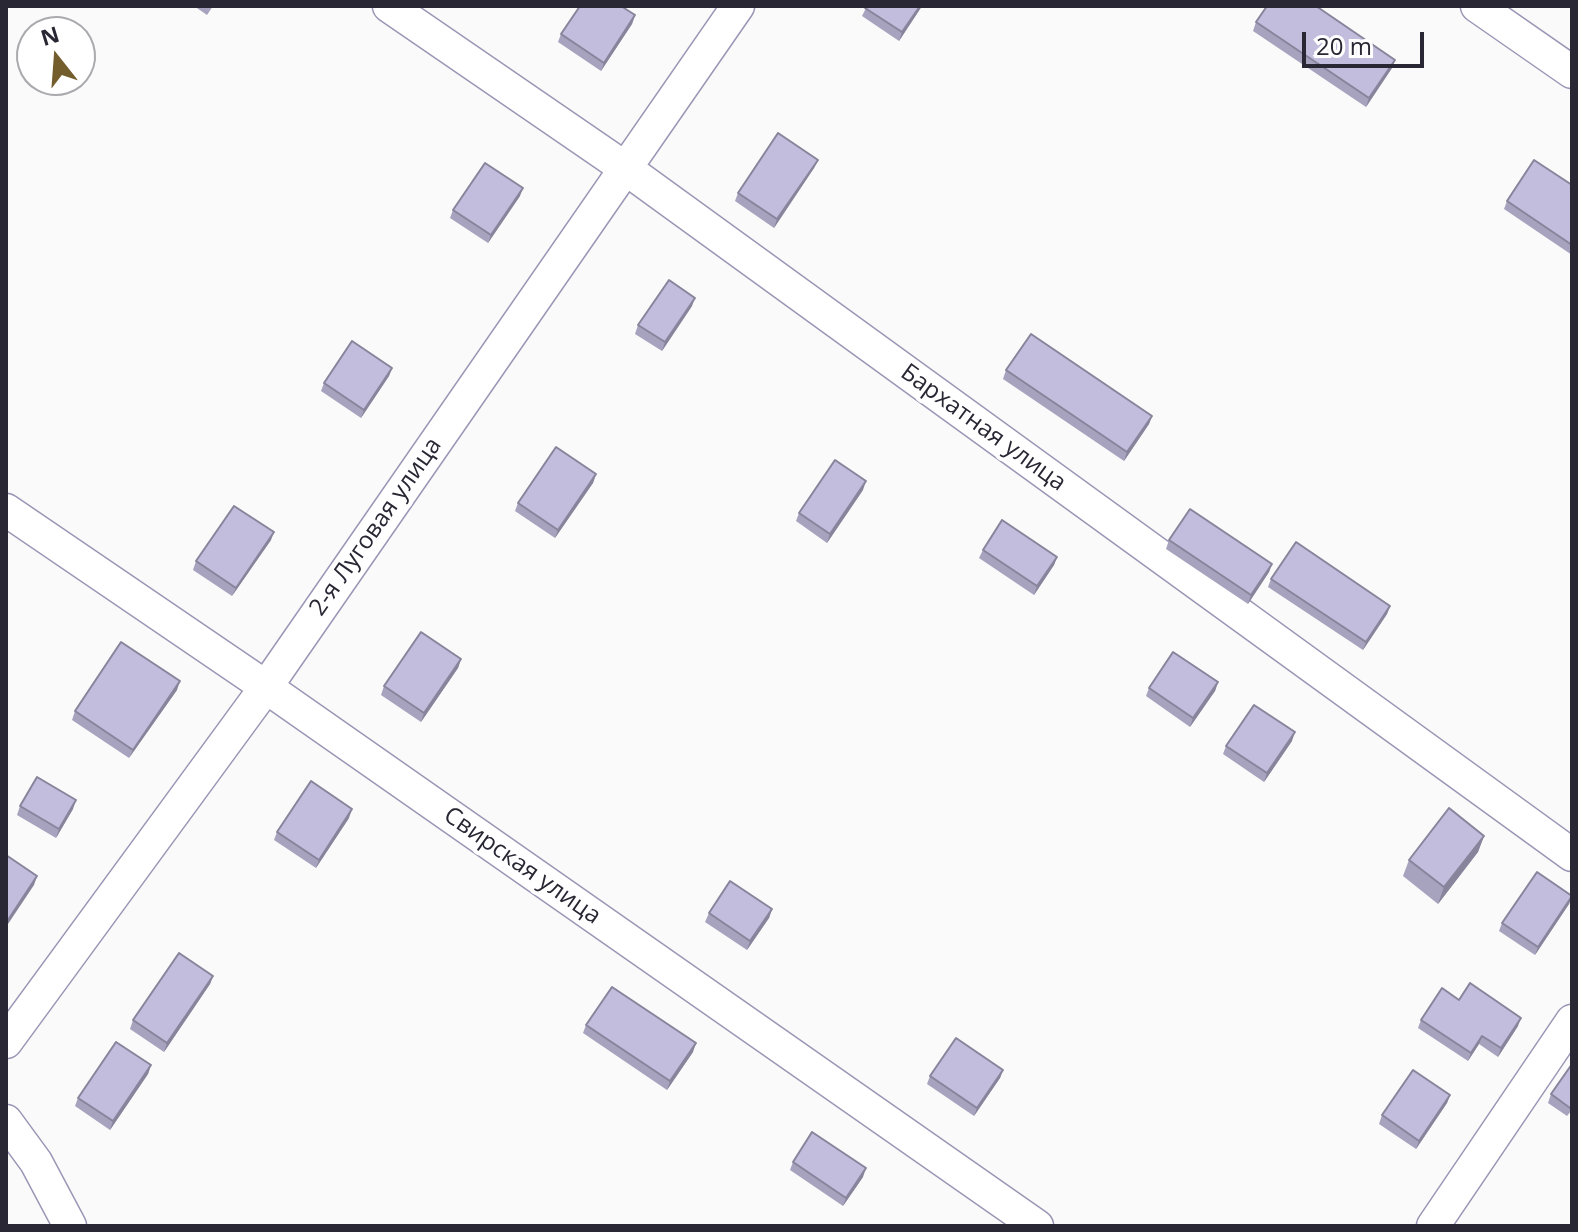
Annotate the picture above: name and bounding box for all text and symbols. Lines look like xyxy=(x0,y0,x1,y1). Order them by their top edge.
north arrow xyxy=(16,16,96,96)
scale bar xyxy=(1306,16,1428,66)
text: N xyxy=(37,18,63,52)
text: 20 m xyxy=(1316,29,1372,62)
street label: Бархатная улица xyxy=(895,358,1071,498)
street label: 2-я Луговая улица xyxy=(304,432,448,622)
street label: Свирская улица xyxy=(438,801,606,931)

